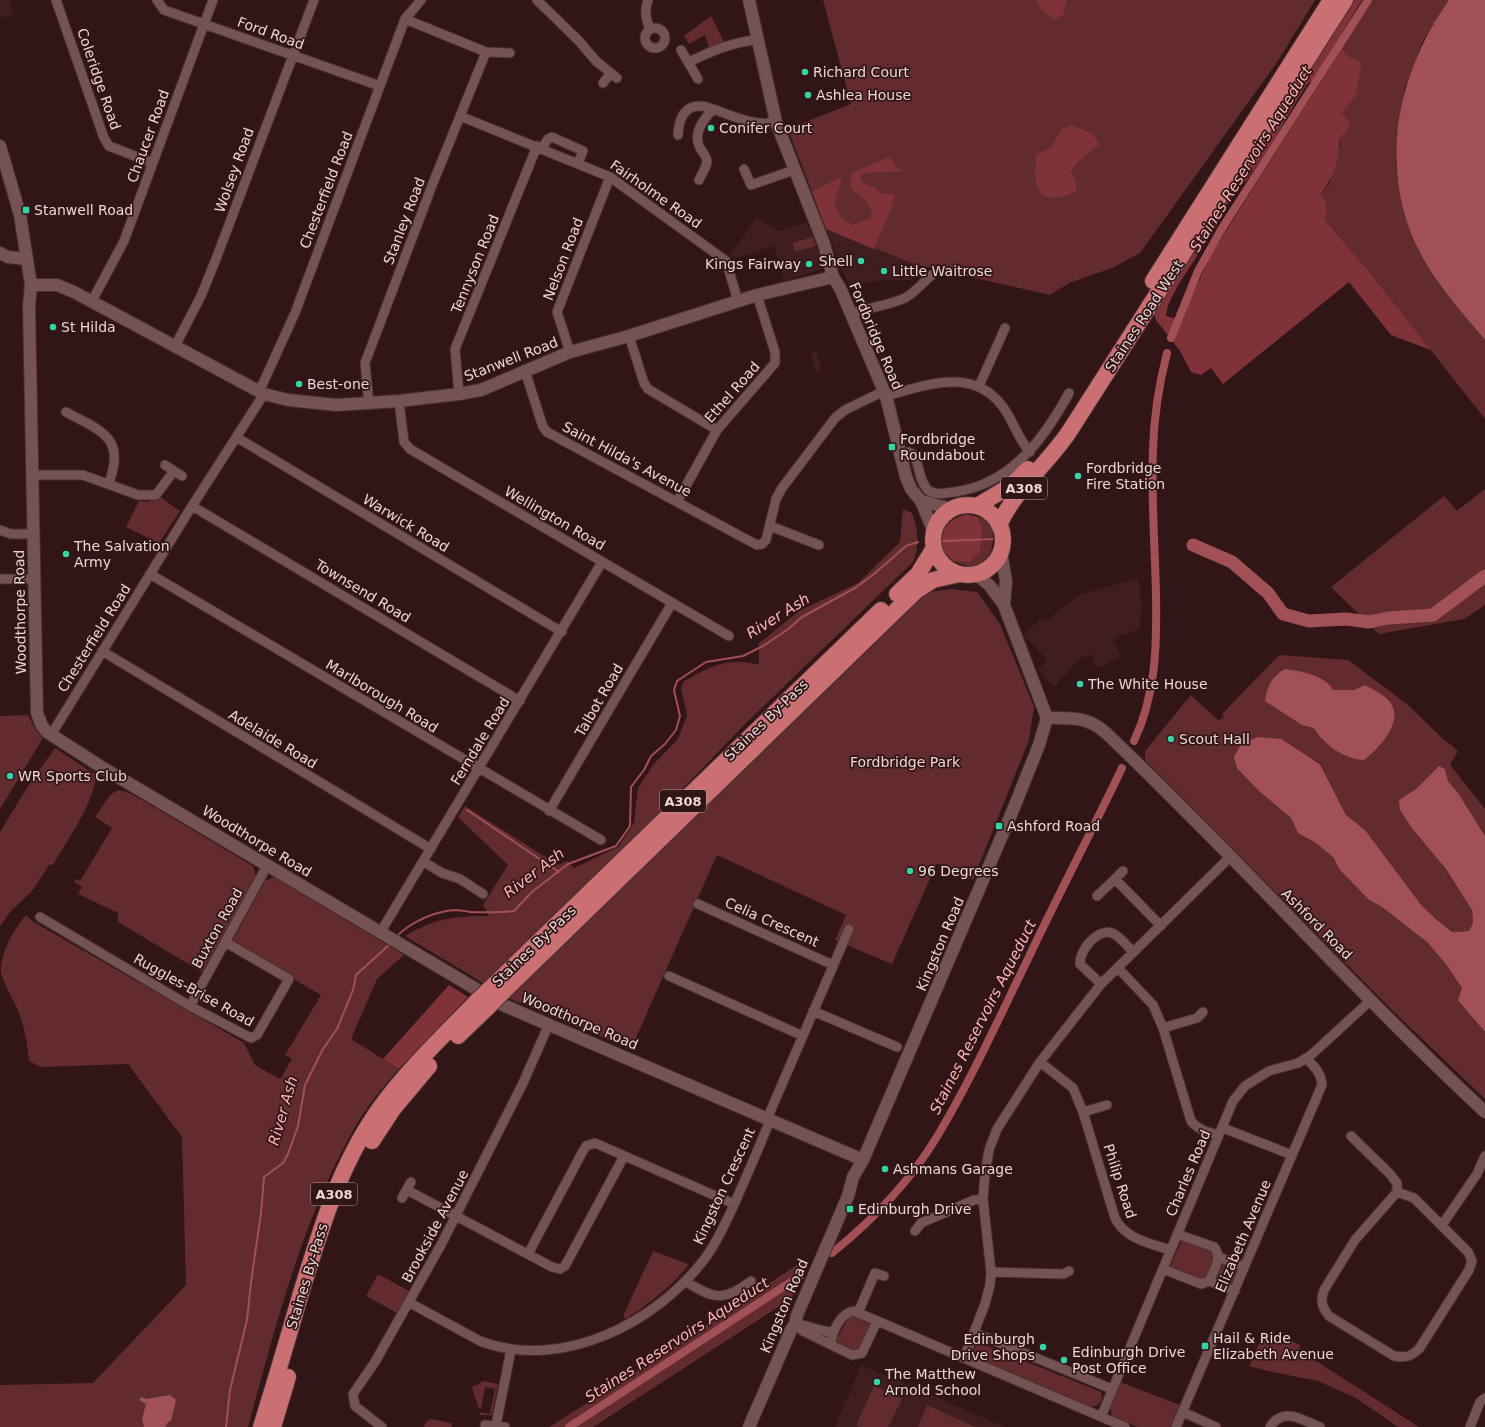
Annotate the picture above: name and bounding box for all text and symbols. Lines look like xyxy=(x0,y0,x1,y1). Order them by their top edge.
street label: Ford Road xyxy=(235,13,307,53)
street label: Coleridge Road xyxy=(74,26,124,132)
water label: Staines Reservoirs Aqueduct xyxy=(1186,62,1316,255)
place label: Richard Court xyxy=(813,64,910,80)
marker: Richard Court xyxy=(800,67,810,77)
street label: Chaucer Road xyxy=(124,87,172,185)
place label: Ashlea House xyxy=(816,87,911,103)
marker: Ashlea House xyxy=(803,90,813,100)
place label: Conifer Court xyxy=(719,120,813,136)
marker: Conifer Court xyxy=(706,123,716,133)
street label: Wolsey Road xyxy=(211,125,257,215)
street label: Chesterfield Road xyxy=(296,129,356,251)
street label: Fairholme Road xyxy=(607,157,705,231)
street label: Stanley Road xyxy=(380,175,428,267)
place label: Stanwell Road xyxy=(34,202,133,218)
marker: Stanwell Road xyxy=(21,205,31,215)
street label: Tennyson Road xyxy=(448,212,502,317)
street label: Nelson Road xyxy=(540,215,586,303)
place label: Shell xyxy=(819,253,853,269)
place label: Kings Fairway xyxy=(705,256,801,272)
marker: Shell xyxy=(856,256,866,266)
street label: Staines Road West xyxy=(1102,257,1186,375)
marker: Kings Fairway xyxy=(804,259,814,269)
place label: Little Waitrose xyxy=(892,263,992,279)
marker: Little Waitrose xyxy=(879,266,889,276)
street label: Fordbridge Road xyxy=(846,280,906,392)
place label: St Hilda xyxy=(61,319,116,335)
marker: St Hilda xyxy=(48,322,58,332)
street label: Stanwell Road xyxy=(462,334,560,384)
street label: Ethel Road xyxy=(701,358,763,426)
place label: Best-one xyxy=(307,376,369,392)
marker: Best-one xyxy=(294,379,304,389)
street label: Saint Hilda's Avenue xyxy=(560,418,694,500)
place label: Fordbridge Roundabout xyxy=(900,431,985,463)
marker: Fordbridge Roundabout xyxy=(887,442,897,452)
place label: Fordbridge Fire Station xyxy=(1086,460,1165,492)
marker: Fordbridge Fire Station xyxy=(1073,471,1083,481)
road number: A308 xyxy=(1001,477,1047,499)
street label: Wellington Road xyxy=(502,483,608,553)
street label: Warwick Road xyxy=(360,491,452,555)
place label: The Salvation Army xyxy=(73,538,170,570)
street label: Woodthorpe Road xyxy=(11,549,29,675)
marker: The Salvation Army xyxy=(61,549,71,559)
street label: Townsend Road xyxy=(312,556,414,626)
street label: Chesterfield Road xyxy=(54,581,134,695)
water label: River Ash xyxy=(743,589,813,643)
street label: Marlborough Road xyxy=(323,656,441,736)
street label: Talbot Road xyxy=(571,661,626,740)
street label: Staines By-Pass xyxy=(721,676,811,764)
place label: The White House xyxy=(1087,676,1208,692)
marker: The White House xyxy=(1075,679,1085,689)
street label: Ferndale Road xyxy=(447,694,513,788)
street label: Adelaide Road xyxy=(226,706,320,772)
place label: Scout Hall xyxy=(1179,731,1250,747)
marker: Scout Hall xyxy=(1166,734,1176,744)
park label: Fordbridge Park xyxy=(850,754,961,770)
place label: WR Sports Club xyxy=(18,768,127,784)
marker: WR Sports Club xyxy=(5,771,15,781)
road number: A308 xyxy=(660,790,706,812)
street label: Woodthorpe Road xyxy=(199,802,315,880)
place label: Ashford Road xyxy=(1007,818,1100,834)
marker: Ashford Road xyxy=(994,821,1004,831)
water label: River Ash xyxy=(500,844,568,902)
place label: 96 Degrees xyxy=(918,863,999,879)
marker: 96 Degrees xyxy=(905,866,915,876)
street label: Buxton Road xyxy=(188,885,246,971)
street label: Ashford Road xyxy=(1278,885,1356,963)
street label: Celia Crescent xyxy=(723,894,822,950)
street label: Kingston Road xyxy=(913,895,967,993)
street label: Staines By-Pass xyxy=(489,902,579,990)
water label: Staines Reservoirs Aqueduct xyxy=(926,916,1040,1117)
street label: Ruggles-Brise Road xyxy=(131,950,257,1030)
street label: Woodthorpe Road xyxy=(519,989,641,1053)
water label: River Ash xyxy=(265,1074,301,1148)
street label: Kingston Crescent xyxy=(690,1124,758,1247)
street label: Charles Road xyxy=(1163,1127,1213,1219)
street label: Philip Road xyxy=(1100,1142,1140,1220)
place label: Ashmans Garage xyxy=(893,1161,1013,1177)
marker: Ashmans Garage xyxy=(880,1164,890,1174)
street label: Brookside Avenue xyxy=(398,1167,472,1285)
street label: Elizabeth Avenue xyxy=(1212,1177,1274,1295)
road number: A308 xyxy=(311,1183,357,1205)
place label: Edinburgh Drive xyxy=(858,1201,971,1217)
marker: Edinburgh Drive xyxy=(845,1204,855,1214)
street label: Staines By-Pass xyxy=(283,1221,331,1331)
street label: Kingston Road xyxy=(757,1257,811,1355)
water label: Staines Reservoirs Aqueduct xyxy=(582,1273,773,1406)
place label: Hail & Ride Elizabeth Avenue xyxy=(1213,1330,1334,1362)
place label: Edinburgh Drive Shops xyxy=(951,1331,1035,1363)
marker: Hail & Ride Elizabeth Avenue xyxy=(1200,1341,1210,1351)
marker: Edinburgh Drive Shops xyxy=(1038,1342,1048,1352)
place label: Edinburgh Drive Post Office xyxy=(1072,1344,1185,1376)
marker: Edinburgh Drive Post Office xyxy=(1059,1355,1069,1365)
place label: The Matthew Arnold School xyxy=(884,1366,981,1398)
marker: The Matthew Arnold School xyxy=(872,1377,882,1387)

